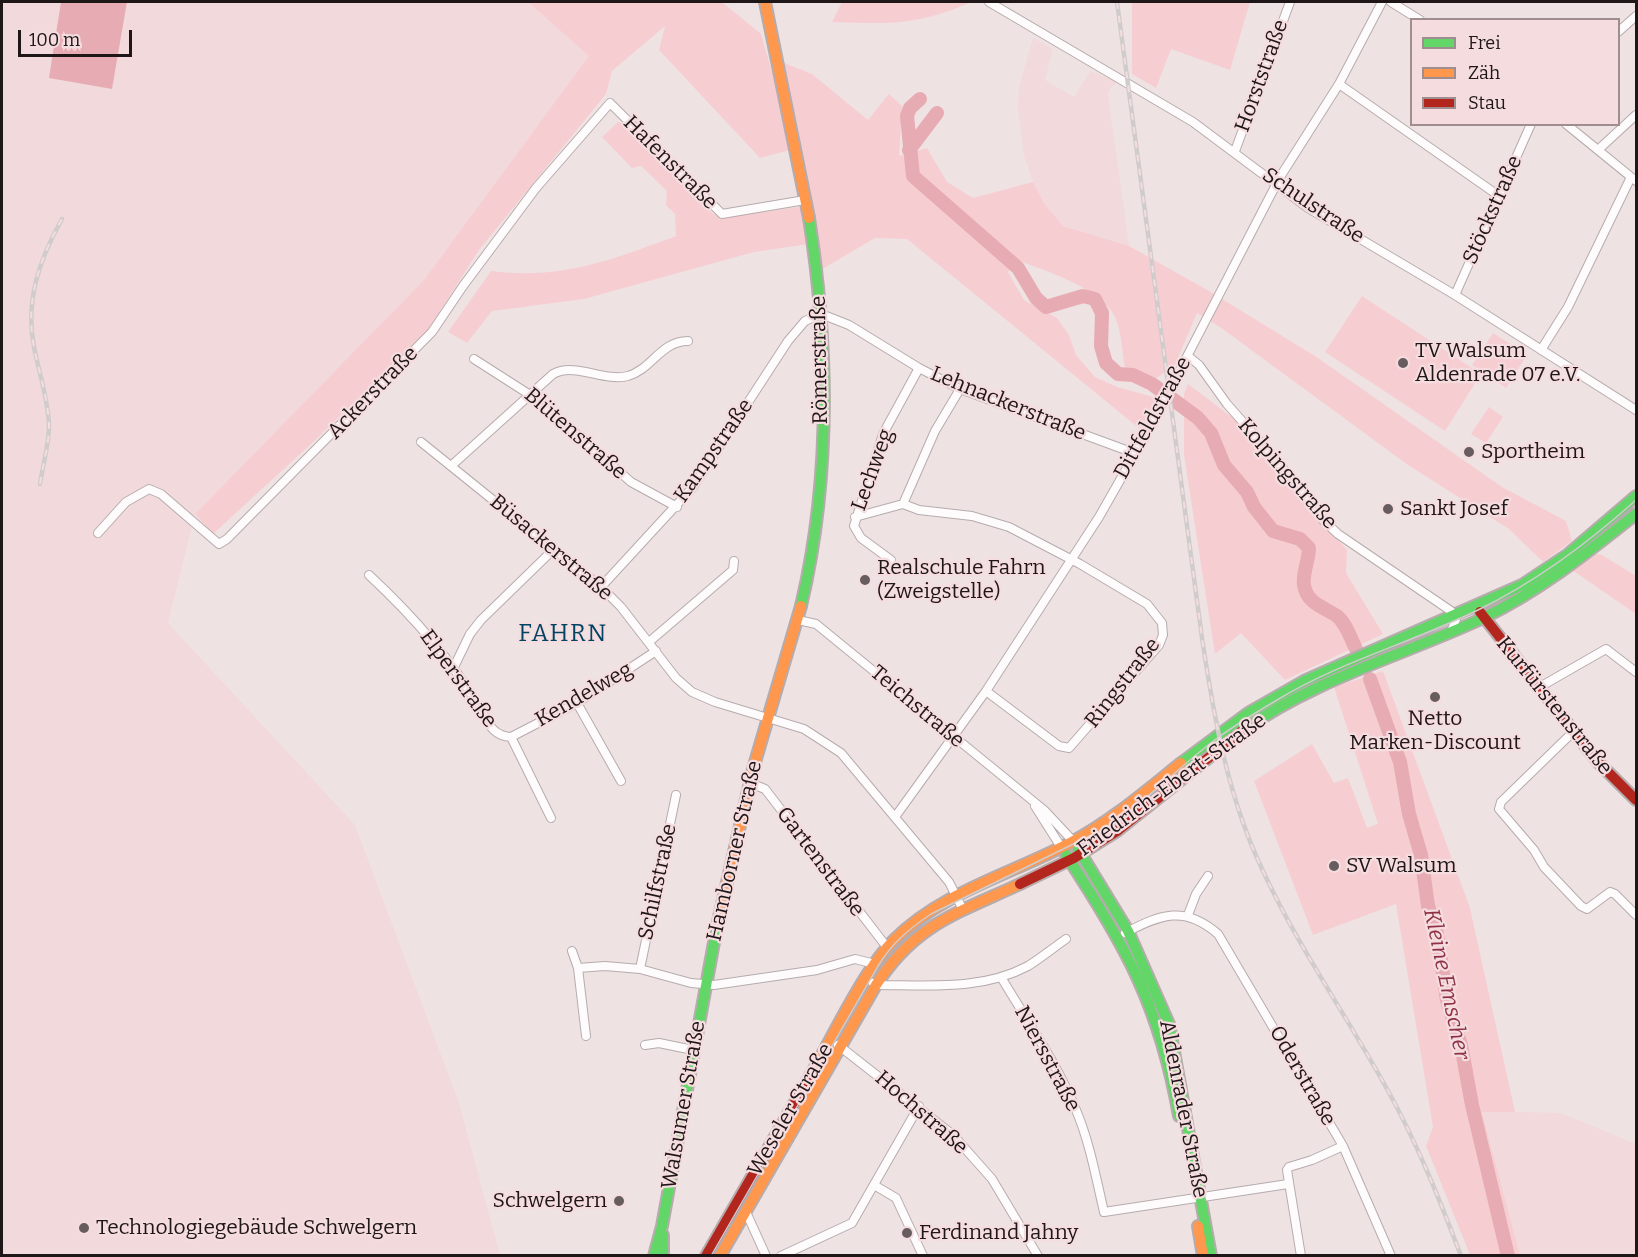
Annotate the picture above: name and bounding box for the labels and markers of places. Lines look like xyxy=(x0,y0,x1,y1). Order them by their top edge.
place label: TV Walsum Aldenrade 07 e.V. xyxy=(1415,338,1581,388)
marker: TV Walsum Aldenrade 07 e.V. xyxy=(1396,356,1410,370)
place label: Sportheim xyxy=(1481,439,1585,465)
marker: Sportheim xyxy=(1462,445,1476,459)
place label: Sankt Josef xyxy=(1400,496,1508,522)
marker: Sankt Josef xyxy=(1381,502,1395,516)
place label: Realschule Fahrn (Zweigstelle) xyxy=(877,555,1046,605)
marker: Realschule Fahrn (Zweigstelle) xyxy=(858,573,872,587)
marker: Netto Marken-Discount xyxy=(1428,690,1442,704)
place label: Netto Marken-Discount xyxy=(1349,706,1521,756)
place label: SV Walsum xyxy=(1346,853,1457,879)
marker: SV Walsum xyxy=(1327,859,1341,873)
place label: Schwelgern xyxy=(493,1188,607,1214)
marker: Schwelgern xyxy=(612,1194,626,1208)
place label: Technologiegebäude Schwelgern xyxy=(96,1215,417,1241)
place label: Ferdinand Jahny xyxy=(919,1220,1078,1246)
marker: Technologiegebäude Schwelgern xyxy=(77,1221,91,1235)
marker: Ferdinand Jahny xyxy=(900,1226,914,1240)

